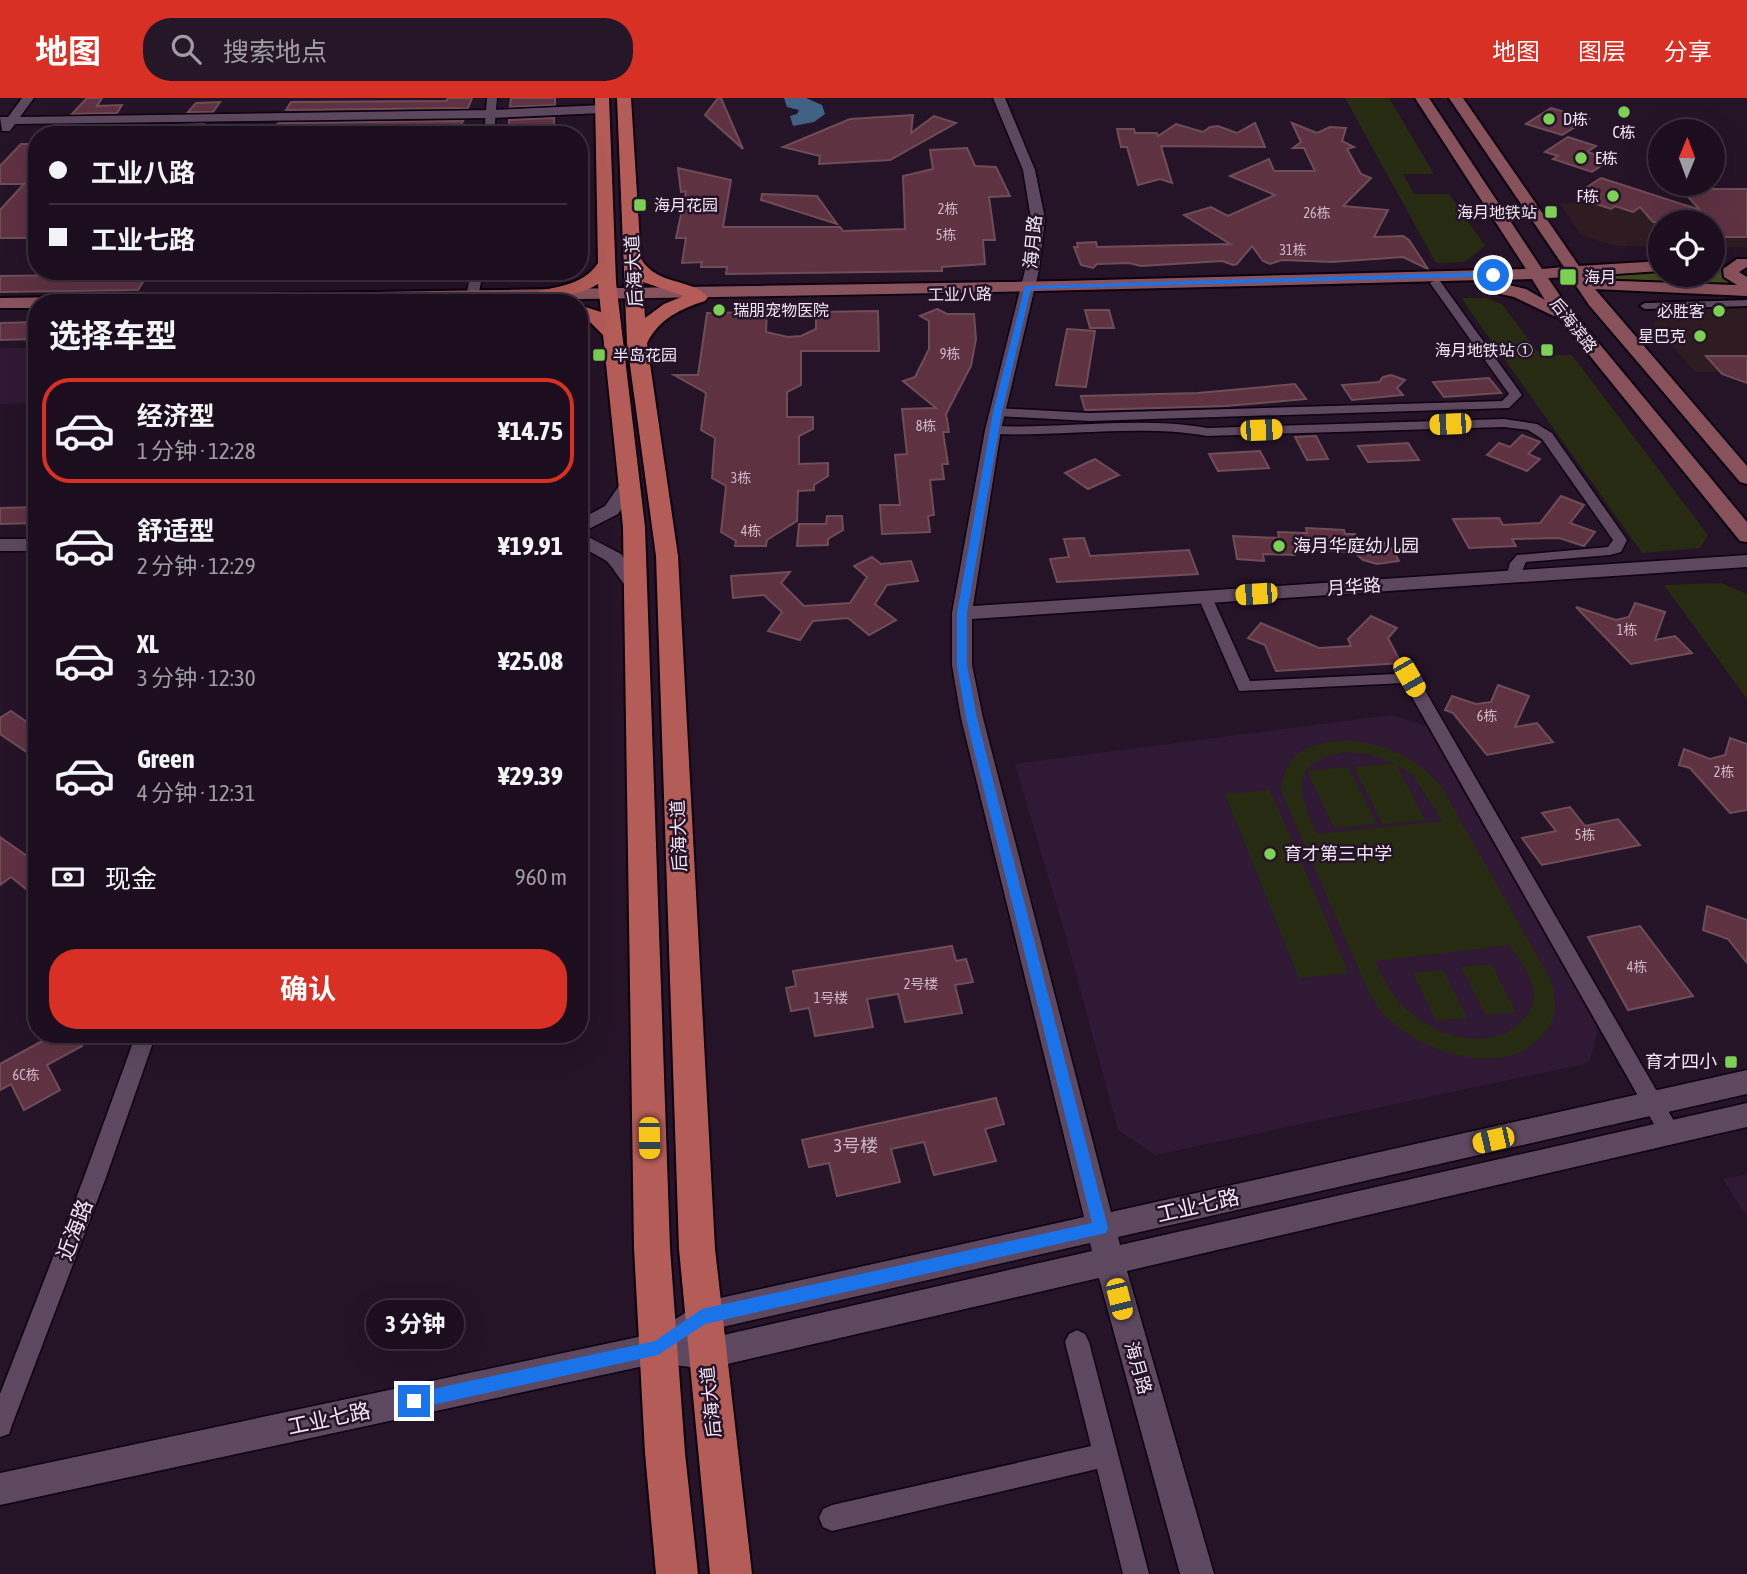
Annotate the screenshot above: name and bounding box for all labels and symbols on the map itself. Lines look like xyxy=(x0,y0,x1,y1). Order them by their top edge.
marker: C栋 xyxy=(1616,104,1632,120)
place label: D栋 xyxy=(1563,110,1588,128)
marker: D栋 xyxy=(1541,111,1557,127)
north arrow xyxy=(1648,119,1726,196)
place label: C栋 xyxy=(1612,123,1636,141)
place label: E栋 xyxy=(1595,149,1618,167)
marker: E栋 xyxy=(1573,150,1589,166)
place label: F栋 xyxy=(1577,187,1599,205)
marker: F栋 xyxy=(1605,188,1621,204)
place label: 海月花园 xyxy=(654,196,718,214)
marker: 海月花园 xyxy=(632,197,648,213)
house number: 2栋 xyxy=(938,201,958,217)
place label: 海月地铁站 xyxy=(1457,203,1537,221)
marker: 海月地铁站 xyxy=(1543,204,1559,220)
house number: 26栋 xyxy=(1303,205,1331,221)
street label: 海月路 xyxy=(1020,214,1045,270)
house number: 5栋 xyxy=(936,227,956,243)
street label: 后海大道 xyxy=(621,235,646,308)
house number: 31栋 xyxy=(1279,242,1307,258)
route start xyxy=(1477,259,1509,291)
marker: 海月 xyxy=(1558,267,1578,287)
place label: 海月 xyxy=(1584,268,1616,286)
street label: 工业八路 xyxy=(928,284,992,304)
street label: 后海滨路 xyxy=(1547,294,1601,356)
place label: 瑞朋宠物医院 xyxy=(733,301,829,319)
marker: 瑞朋宠物医院 xyxy=(711,302,727,318)
place label: 必胜客 xyxy=(1657,302,1705,320)
marker: 必胜客 xyxy=(1711,303,1727,319)
place label: 星巴克 xyxy=(1638,327,1686,345)
marker: 星巴克 xyxy=(1692,328,1708,344)
place label: 海月地铁站 ① xyxy=(1435,341,1533,359)
marker: 海月地铁站 ① xyxy=(1539,342,1555,358)
place label: 半岛花园 xyxy=(613,346,677,364)
house number: 9栋 xyxy=(940,346,960,362)
marker: 半岛花园 xyxy=(591,347,607,363)
car xyxy=(1429,413,1472,435)
house number: 8栋 xyxy=(916,418,936,434)
car xyxy=(1240,419,1283,441)
house number: 3栋 xyxy=(731,470,751,486)
house number: 4栋 xyxy=(741,523,761,539)
place label: 海月华庭幼儿园 xyxy=(1293,535,1419,556)
marker: 海月华庭幼儿园 xyxy=(1271,538,1287,554)
street label: 月华路 xyxy=(1326,574,1382,599)
car xyxy=(1235,582,1278,606)
house number: 1栋 xyxy=(1617,622,1637,638)
car xyxy=(1390,654,1429,700)
house number: 6栋 xyxy=(1477,708,1497,724)
house number: 2栋 xyxy=(1714,764,1734,780)
street label: 后海大道 xyxy=(667,800,690,872)
house number: 5栋 xyxy=(1575,827,1595,843)
place label: 育才第三中学 xyxy=(1284,843,1392,864)
marker: 育才第三中学 xyxy=(1262,846,1278,862)
house number: 4栋 xyxy=(1627,959,1647,975)
house number: 2号楼 xyxy=(904,976,938,992)
house number: 1号楼 xyxy=(814,990,848,1006)
place label: 育才四小 xyxy=(1645,1051,1717,1072)
marker: 育才四小 xyxy=(1723,1054,1739,1070)
house number: 6C栋 xyxy=(13,1067,39,1083)
car xyxy=(639,1117,660,1159)
car xyxy=(1471,1125,1516,1155)
house number: 3号楼 xyxy=(834,1135,878,1156)
street label: 工业七路 xyxy=(1154,1184,1241,1226)
street label: 近海路 xyxy=(52,1196,97,1263)
car xyxy=(1104,1276,1135,1322)
callout: 3 分钟 xyxy=(365,1300,463,1348)
street label: 海月路 xyxy=(1121,1339,1156,1397)
street label: 后海大道 xyxy=(696,1365,725,1439)
route end xyxy=(398,1385,430,1417)
street label: 工业七路 xyxy=(285,1398,372,1438)

